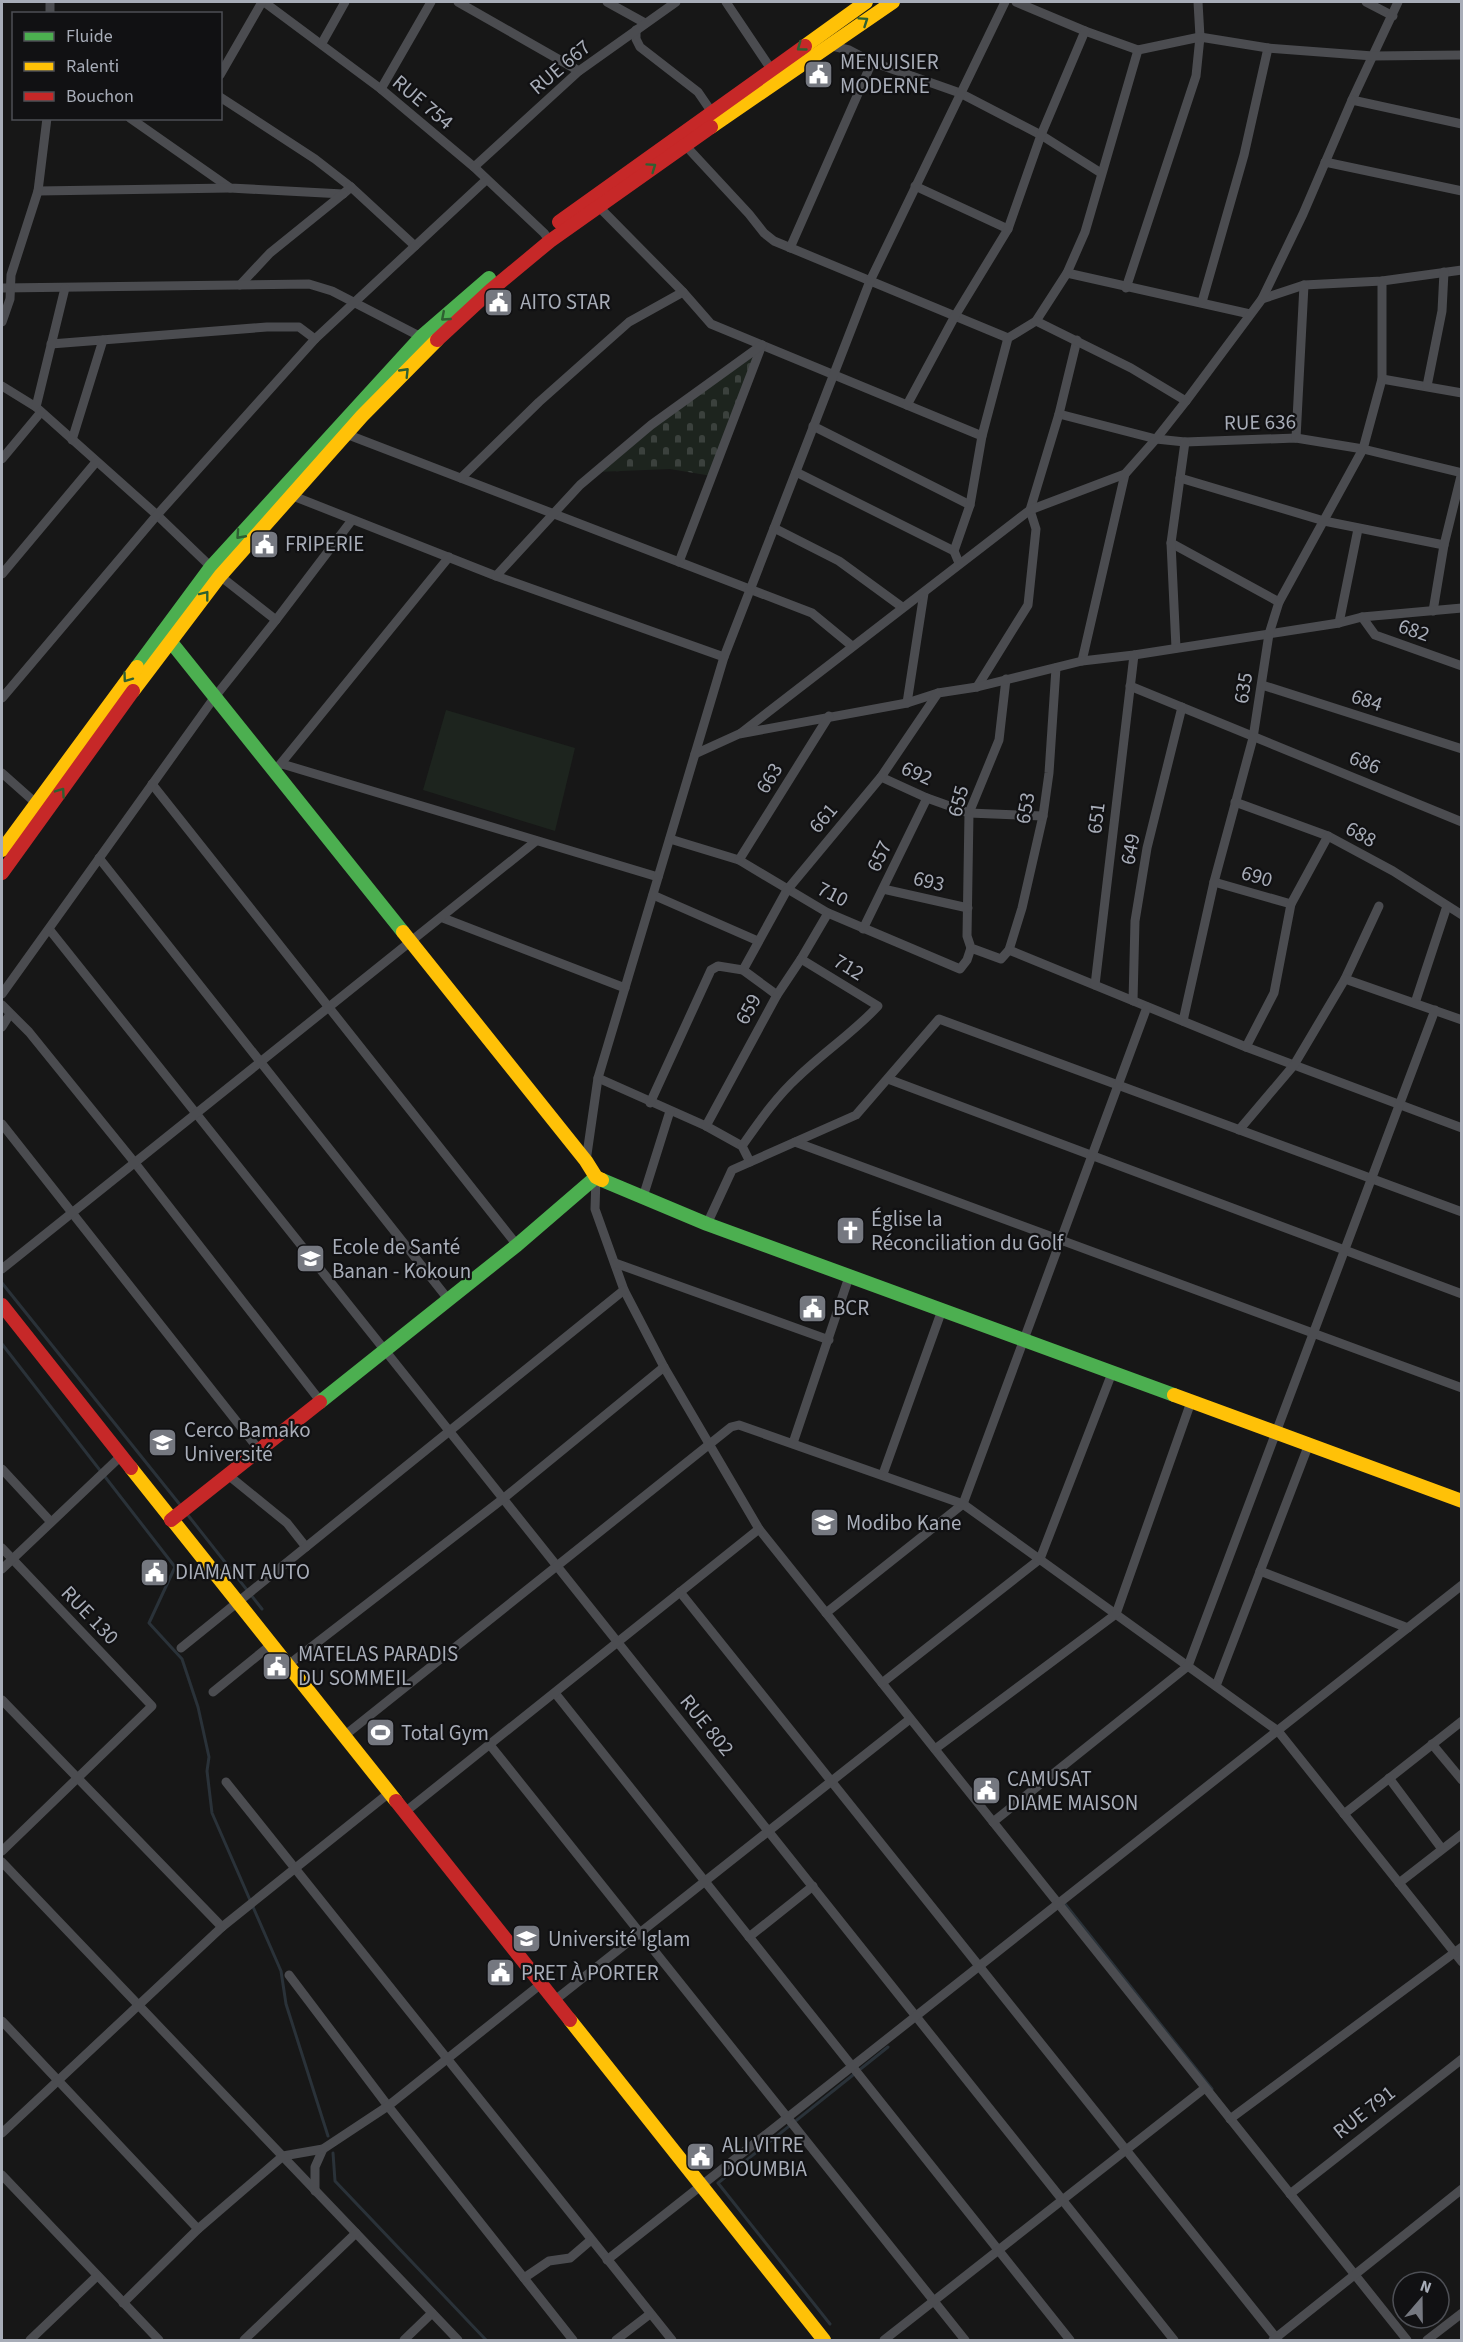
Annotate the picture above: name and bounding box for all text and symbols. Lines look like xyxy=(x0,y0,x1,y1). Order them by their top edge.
legend xyxy=(12,12,222,120)
one-way arrow xyxy=(858,17,869,28)
text: Fluide xyxy=(66,24,113,49)
street label: RUE 667 xyxy=(523,32,597,102)
one-way arrow xyxy=(796,40,807,51)
place label: MENUISIER MODERNE xyxy=(840,47,939,101)
text: Ralenti xyxy=(66,54,119,79)
public building icon: MENUISIER MODERNE xyxy=(803,58,835,90)
street label: RUE 754 xyxy=(386,67,460,137)
text: Bouchon xyxy=(66,84,134,109)
one-way arrow xyxy=(646,163,657,174)
public building icon: AITO STAR xyxy=(483,286,515,318)
place label: AITO STAR xyxy=(520,287,610,317)
one-way arrow xyxy=(441,310,452,321)
one-way arrow xyxy=(398,368,409,379)
street label: RUE 636 xyxy=(1224,406,1296,438)
public building icon: FRIPERIE xyxy=(248,528,280,560)
one-way arrow xyxy=(236,529,247,539)
place label: FRIPERIE xyxy=(285,529,364,559)
one-way arrow xyxy=(198,591,209,602)
street label: 682 xyxy=(1394,611,1434,649)
street label: 635 xyxy=(1226,670,1260,706)
one-way arrow xyxy=(123,672,134,683)
street label: 684 xyxy=(1347,681,1387,719)
street label: 686 xyxy=(1345,742,1385,782)
street label: 692 xyxy=(897,753,937,793)
street label: 663 xyxy=(748,757,790,799)
street label: 655 xyxy=(939,782,977,820)
one-way arrow xyxy=(54,788,65,799)
street label: 653 xyxy=(1008,790,1042,826)
street label: 661 xyxy=(801,796,845,840)
street label: 651 xyxy=(1079,801,1113,835)
street label: 688 xyxy=(1340,813,1382,855)
street label: 649 xyxy=(1112,831,1148,867)
street label: 657 xyxy=(859,835,899,877)
street label: 690 xyxy=(1238,857,1276,895)
street label: 693 xyxy=(910,863,948,899)
street label: 710 xyxy=(812,874,854,914)
street label: 712 xyxy=(828,946,870,988)
street label: 659 xyxy=(727,988,769,1030)
place label: Église la Réconciliation du Golf xyxy=(871,1204,1064,1258)
church icon: Église la Réconciliation du Golf xyxy=(834,1215,866,1247)
place label: Ecole de Santé Banan - Kokoun xyxy=(332,1232,471,1286)
school or university icon: Ecole de Santé Banan - Kokoun xyxy=(295,1243,327,1275)
public building icon: BCR xyxy=(796,1292,828,1324)
place label: BCR xyxy=(833,1293,869,1323)
place label: Cerco Bamako Université xyxy=(184,1415,311,1469)
school or university icon: Cerco Bamako Université xyxy=(147,1426,179,1458)
school or university icon: Modibo Kane xyxy=(809,1507,841,1539)
place label: Modibo Kane xyxy=(846,1508,961,1538)
public building icon: DIAMANT AUTO xyxy=(138,1556,170,1588)
place label: DIAMANT AUTO xyxy=(175,1557,310,1587)
street label: RUE 130 xyxy=(54,1579,126,1651)
place label: MATELAS PARADIS DU SOMMEIL xyxy=(298,1639,458,1693)
public building icon: MATELAS PARADIS DU SOMMEIL xyxy=(261,1650,293,1682)
street label: RUE 802 xyxy=(673,1688,741,1762)
sports icon: Total Gym xyxy=(364,1717,396,1749)
place label: Total Gym xyxy=(401,1718,489,1748)
place label: CAMUSAT DIAME MAISON xyxy=(1007,1764,1138,1818)
public building icon: CAMUSAT DIAME MAISON xyxy=(970,1775,1002,1807)
school or university icon: Université Iglam xyxy=(511,1923,543,1955)
place label: Université Iglam xyxy=(548,1924,690,1954)
public building icon: PRET À PORTER xyxy=(484,1957,516,1989)
place label: PRET À PORTER xyxy=(521,1958,659,1988)
street label: RUE 791 xyxy=(1326,2078,1402,2146)
place label: ALI VITRE DOUMBIA xyxy=(722,2130,808,2184)
public building icon: ALI VITRE DOUMBIA xyxy=(685,2141,717,2173)
north arrow xyxy=(1391,2270,1451,2330)
text: N xyxy=(1417,2275,1435,2299)

